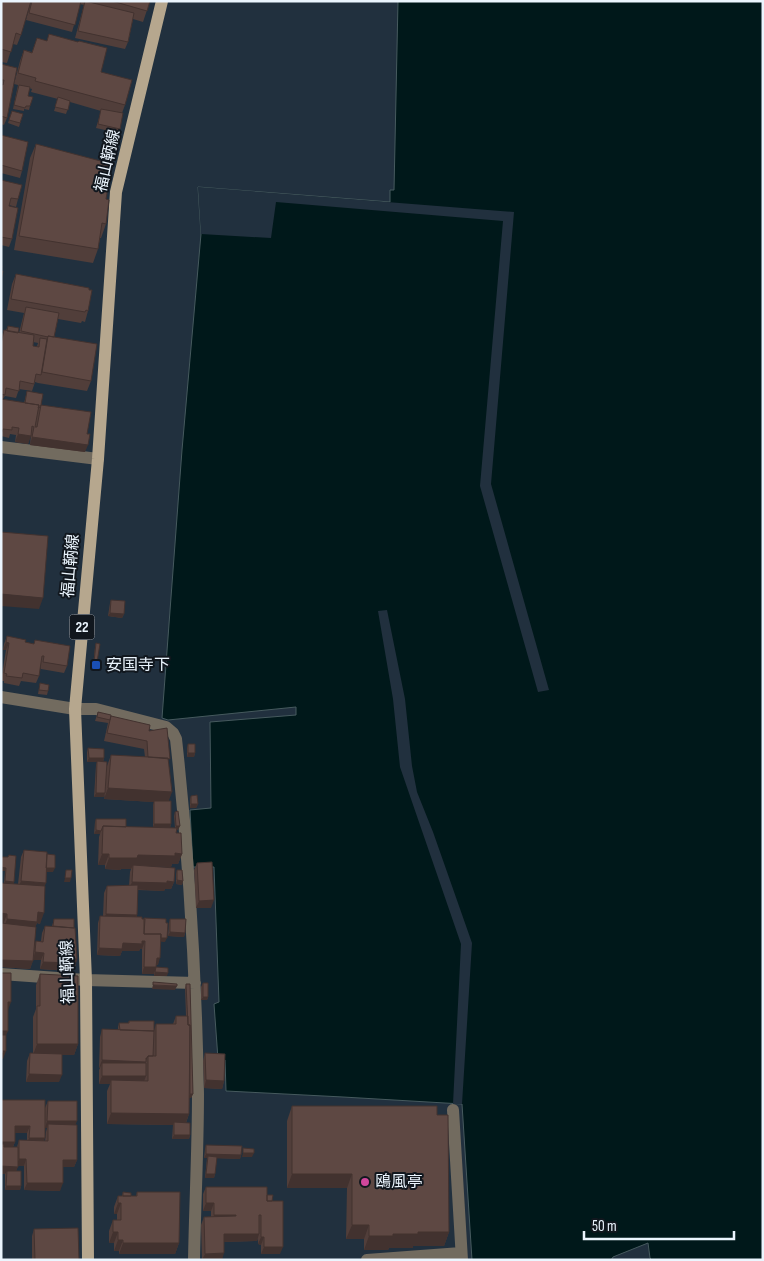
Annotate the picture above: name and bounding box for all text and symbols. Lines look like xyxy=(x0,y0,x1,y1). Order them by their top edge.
street label: 福山鞆線 xyxy=(92,128,124,194)
street label: 福山鞆線 xyxy=(59,533,83,599)
road number: 22 xyxy=(70,614,94,640)
place label: 安国寺下 xyxy=(106,656,170,675)
marker: 安国寺下 xyxy=(90,659,102,671)
street label: 福山鞆線 xyxy=(57,940,79,1004)
place label: 鴎風亭 xyxy=(375,1172,423,1192)
marker: 鴎風亭 xyxy=(359,1176,371,1188)
scale bar xyxy=(584,1208,734,1240)
text: 50 m xyxy=(592,1217,617,1236)

